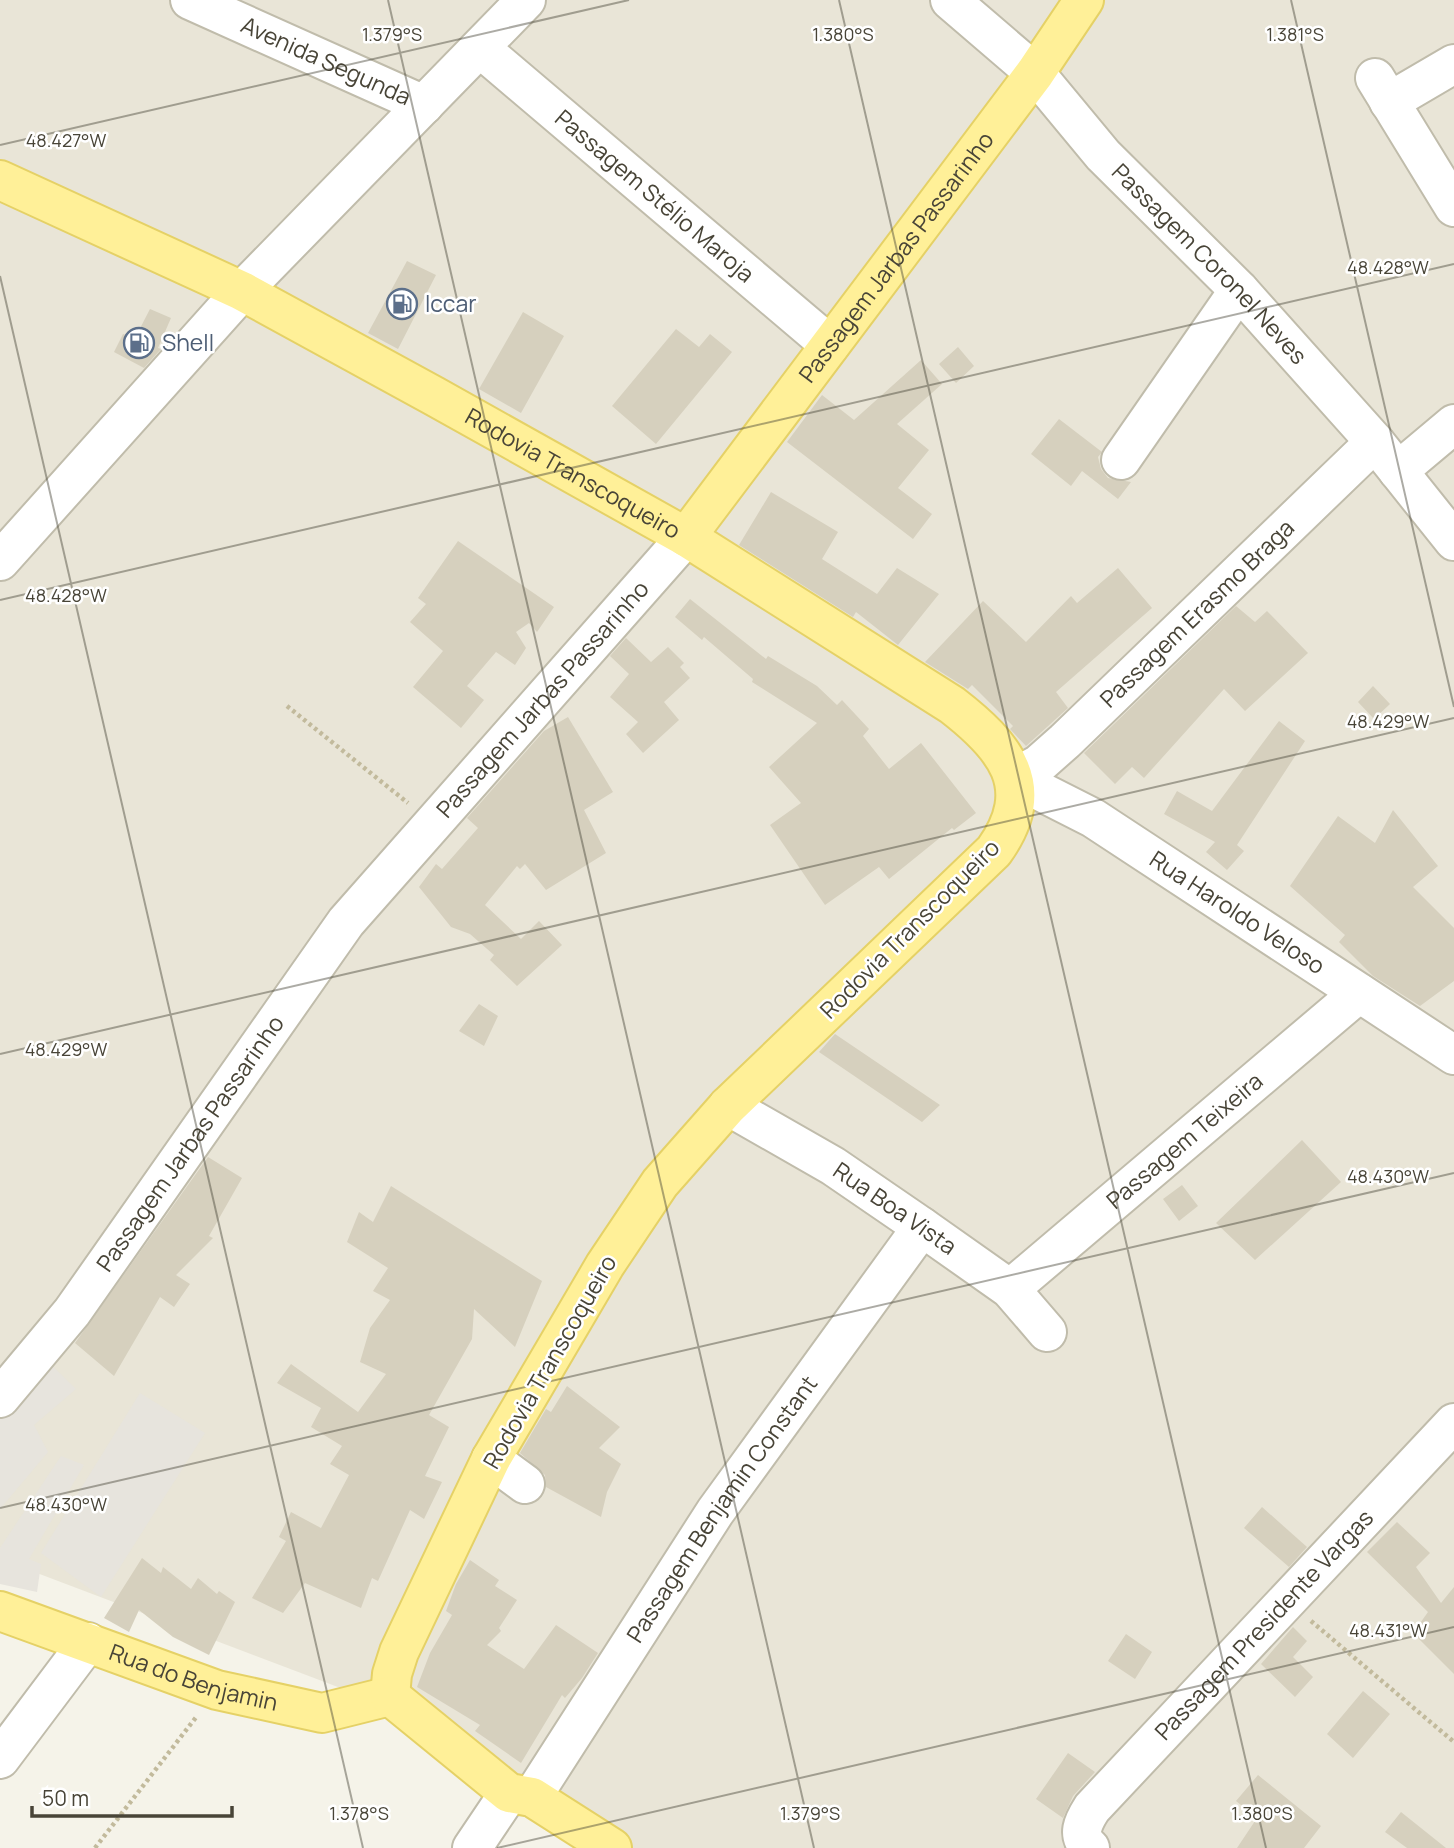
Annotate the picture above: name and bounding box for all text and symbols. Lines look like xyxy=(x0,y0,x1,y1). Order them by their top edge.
street label: Avenida Segunda xyxy=(236,8,416,112)
text: 1.379°S xyxy=(362,22,422,46)
text: 1.380°S xyxy=(812,22,874,46)
text: 1.381°S xyxy=(1266,22,1324,46)
street label: Passagem Stélio Maroja xyxy=(549,102,762,289)
street label: Passagem Jarbas Passarinho xyxy=(791,125,1000,389)
text: 48.427°W xyxy=(26,128,106,152)
street label: Passagem Coronel Neves xyxy=(1105,156,1315,371)
text: 48.428°W xyxy=(1347,255,1429,279)
fuel station icon: Iccar xyxy=(385,287,419,321)
place label: Iccar xyxy=(425,287,476,319)
fuel station icon: Shell xyxy=(122,326,156,360)
place label: Shell xyxy=(162,326,214,358)
street label: Rodovia Transcoqueiro xyxy=(460,400,687,546)
street label: Passagem Erasmo Braga xyxy=(1092,512,1301,714)
street label: Passagem Jarbas Passarinho xyxy=(429,573,655,824)
text: 48.428°W xyxy=(25,583,107,607)
text: 48.429°W xyxy=(1347,709,1429,733)
street label: Rodovia Transcoqueiro xyxy=(812,831,1006,1025)
street label: Rua Haroldo Veloso xyxy=(1144,843,1332,981)
street label: Passagem Jarbas Passarinho xyxy=(88,1008,291,1278)
text: 48.429°W xyxy=(25,1037,107,1061)
street label: Passagem Teixeira xyxy=(1099,1065,1269,1216)
street label: Rua Boa Vista xyxy=(827,1154,964,1262)
text: 48.430°W xyxy=(1347,1164,1429,1188)
street label: Rodovia Transcoqueiro xyxy=(475,1249,623,1474)
street label: Passagem Benjamin Constant xyxy=(618,1369,824,1648)
text: 48.430°W xyxy=(25,1492,107,1516)
street label: Passagem Presidente Vargas xyxy=(1147,1502,1380,1747)
text: 48.431°W xyxy=(1349,1618,1427,1642)
street label: Rua do Benjamin xyxy=(105,1635,281,1718)
scale bar xyxy=(32,1774,231,1818)
text: 50 m xyxy=(42,1784,89,1812)
text: 1.378°S xyxy=(329,1801,389,1825)
text: 1.379°S xyxy=(780,1801,840,1825)
text: 1.380°S xyxy=(1231,1801,1293,1825)

